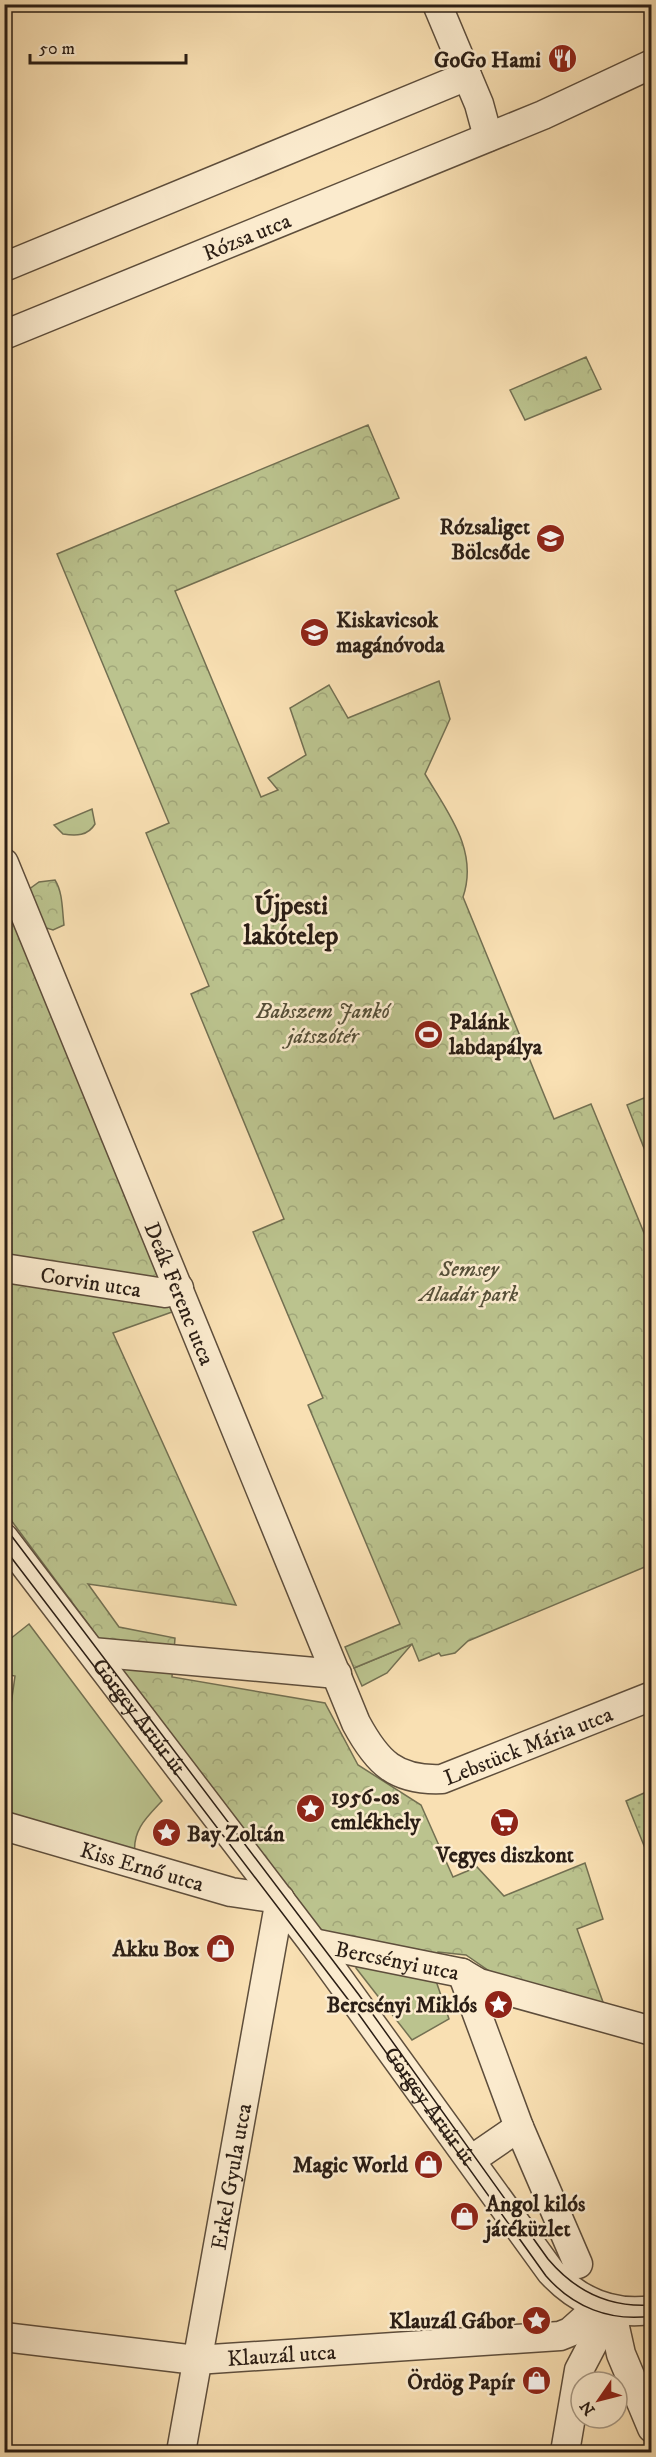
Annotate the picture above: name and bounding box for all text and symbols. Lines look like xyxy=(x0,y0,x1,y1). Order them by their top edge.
scale bar xyxy=(30,27,186,65)
text: 50 m xyxy=(39,38,75,60)
restaurant icon: GoGo Hami xyxy=(546,43,578,75)
place label: GoGo Hami xyxy=(434,47,541,74)
street label: Rózsa utca xyxy=(199,207,296,267)
place label: Rózsaliget Bölcsőde xyxy=(439,514,530,566)
school or university icon: Rózsaliget Bölcsőde xyxy=(535,523,567,555)
place label: Kiskavicsok magánóvoda xyxy=(336,607,445,659)
school or university icon: Kiskavicsok magánóvoda xyxy=(299,616,331,648)
district label: Újpesti lakótelep xyxy=(243,889,338,953)
park label: Babszem Jankó játszótér xyxy=(255,998,393,1050)
place label: Palánk labdapálya xyxy=(448,1009,543,1061)
sports icon: Palánk labdapálya xyxy=(412,1018,444,1050)
street label: Deák Ferenc utca xyxy=(137,1218,220,1370)
park label: Semsey Aladár park xyxy=(417,1256,519,1308)
street label: Corvin utca xyxy=(38,1262,144,1304)
street label: Görgey Artúr út xyxy=(86,1653,192,1781)
street label: Lebstück Mária utca xyxy=(440,1701,617,1792)
place label: 1956-os emlékhely xyxy=(331,1784,421,1836)
place icon: 1956-os emlékhely xyxy=(294,1793,326,1825)
supermarket icon: Vegyes diszkont xyxy=(489,1806,521,1838)
place icon: Bay Zoltán xyxy=(150,1817,182,1849)
place label: Bay Zoltán xyxy=(187,1821,285,1848)
street label: Kiss Ernő utca xyxy=(77,1837,208,1899)
place label: Vegyes diszkont xyxy=(435,1842,574,1869)
shop icon: Akku Box xyxy=(204,1932,236,1964)
place label: Akku Box xyxy=(112,1936,199,1963)
street label: Bercsényi utca xyxy=(333,1936,462,1987)
place icon: Bercsényi Miklós xyxy=(482,1988,514,2020)
place label: Bercsényi Miklós xyxy=(326,1992,478,2019)
street label: Görgey Artúr út xyxy=(377,2042,481,2171)
street label: Erkel Gyula utca xyxy=(205,2101,258,2252)
shop icon: Magic World xyxy=(413,2148,445,2180)
place label: Magic World xyxy=(293,2152,409,2179)
place label: Angol kilós játéküzlet xyxy=(482,2191,586,2244)
shop icon: Angol kilós játéküzlet xyxy=(449,2200,481,2232)
place icon: Klauzál Gábor xyxy=(520,2304,552,2336)
place label: Klauzál Gábor xyxy=(389,2308,516,2335)
street label: Klauzál utca xyxy=(226,2339,337,2373)
shop icon: Ördög Papír xyxy=(520,2365,552,2397)
place label: Ördög Papír xyxy=(407,2368,516,2396)
north arrow xyxy=(569,2370,629,2430)
text: N xyxy=(576,2397,599,2419)

